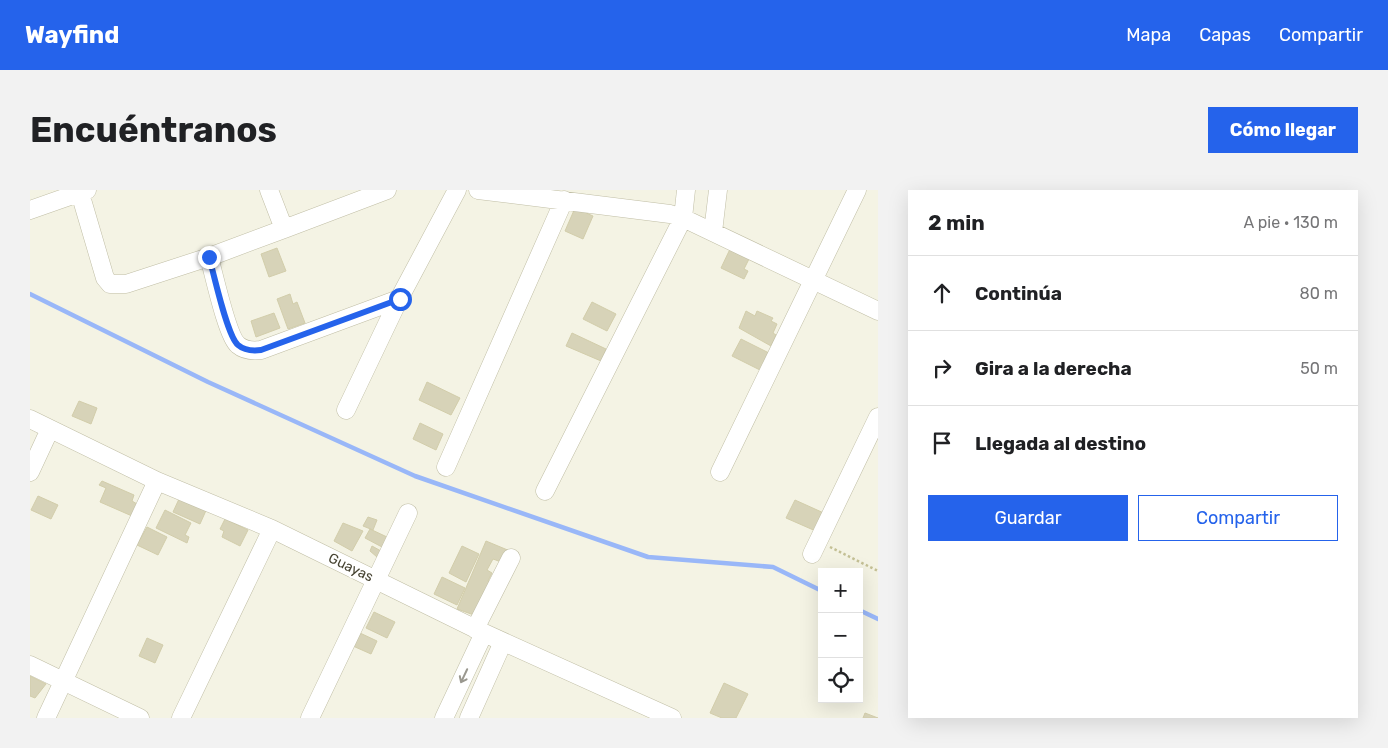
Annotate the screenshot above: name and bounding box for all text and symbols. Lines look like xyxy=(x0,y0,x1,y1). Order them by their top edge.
text: Wayfind xyxy=(25,21,119,49)
text: Mapa xyxy=(1126,24,1171,46)
text: Capas xyxy=(1199,24,1251,46)
text: Compartir xyxy=(1279,24,1363,46)
button: Cómo llegar xyxy=(1208,107,1358,153)
text: Encuéntranos xyxy=(30,109,277,151)
text: 2 min xyxy=(928,210,985,235)
text: A pie · 130 m xyxy=(1244,213,1338,232)
route end xyxy=(198,246,221,269)
icon: ahead xyxy=(928,279,956,307)
text: Continúa xyxy=(975,282,1062,305)
text: 80 m xyxy=(1300,284,1338,303)
route start xyxy=(389,288,412,311)
icon: right xyxy=(928,354,956,382)
text: Gira a la derecha xyxy=(975,357,1132,380)
text: 50 m xyxy=(1300,359,1338,378)
icon: arrive xyxy=(928,429,956,457)
text: Llegada al destino xyxy=(975,432,1146,455)
button: Guardar xyxy=(928,495,1128,541)
button: Compartir xyxy=(1138,495,1338,541)
street label: Guayas xyxy=(326,549,376,586)
map controls xyxy=(818,568,863,703)
button: + xyxy=(818,568,863,613)
button: − xyxy=(818,613,863,658)
button: locate xyxy=(818,658,863,703)
one-way arrow xyxy=(459,668,468,683)

